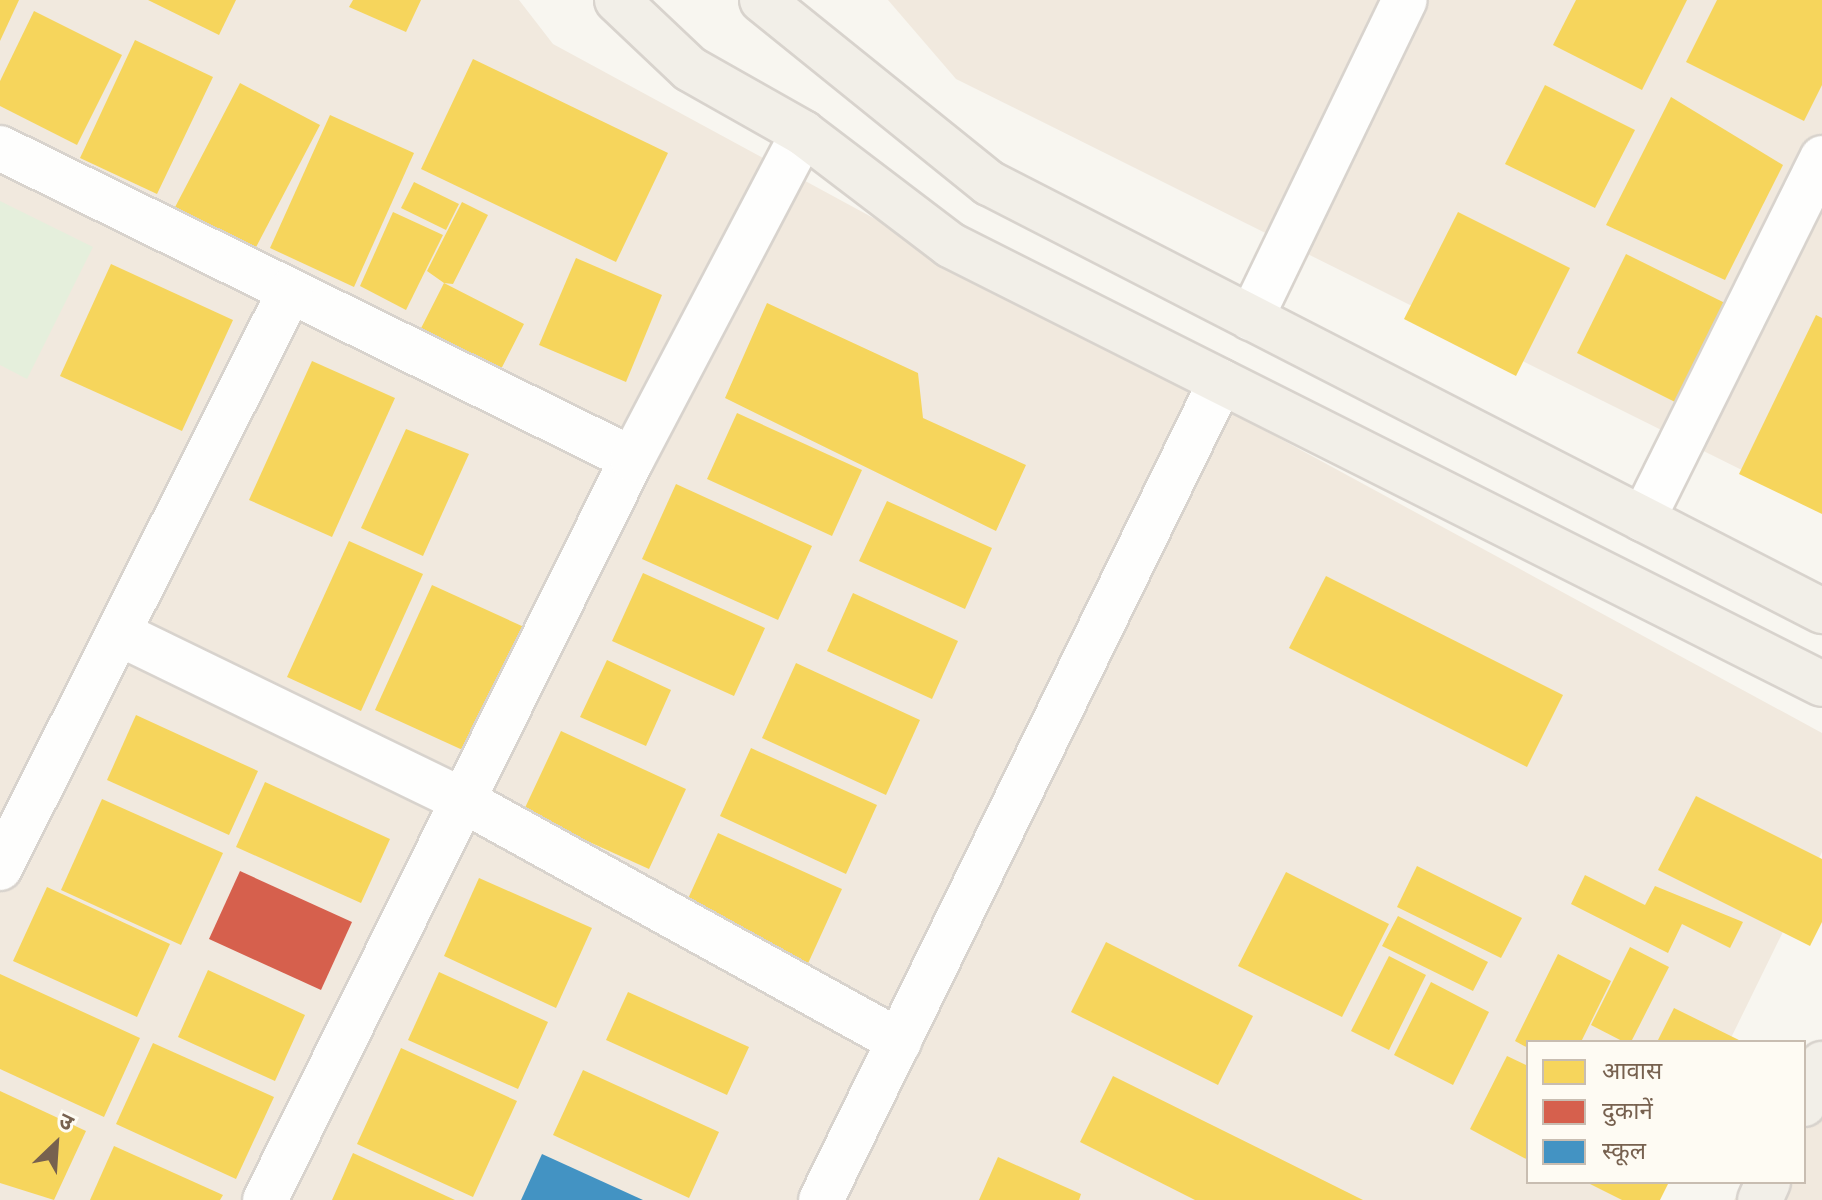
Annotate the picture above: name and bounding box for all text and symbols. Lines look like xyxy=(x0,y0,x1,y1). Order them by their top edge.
legend xyxy=(1526,1040,1806,1184)
text: आवास xyxy=(1602,1055,1662,1087)
text: दुकानें xyxy=(1602,1095,1653,1127)
north arrow xyxy=(16,1104,96,1184)
text: उ xyxy=(54,1106,78,1139)
text: स्कूल xyxy=(1602,1135,1646,1167)

